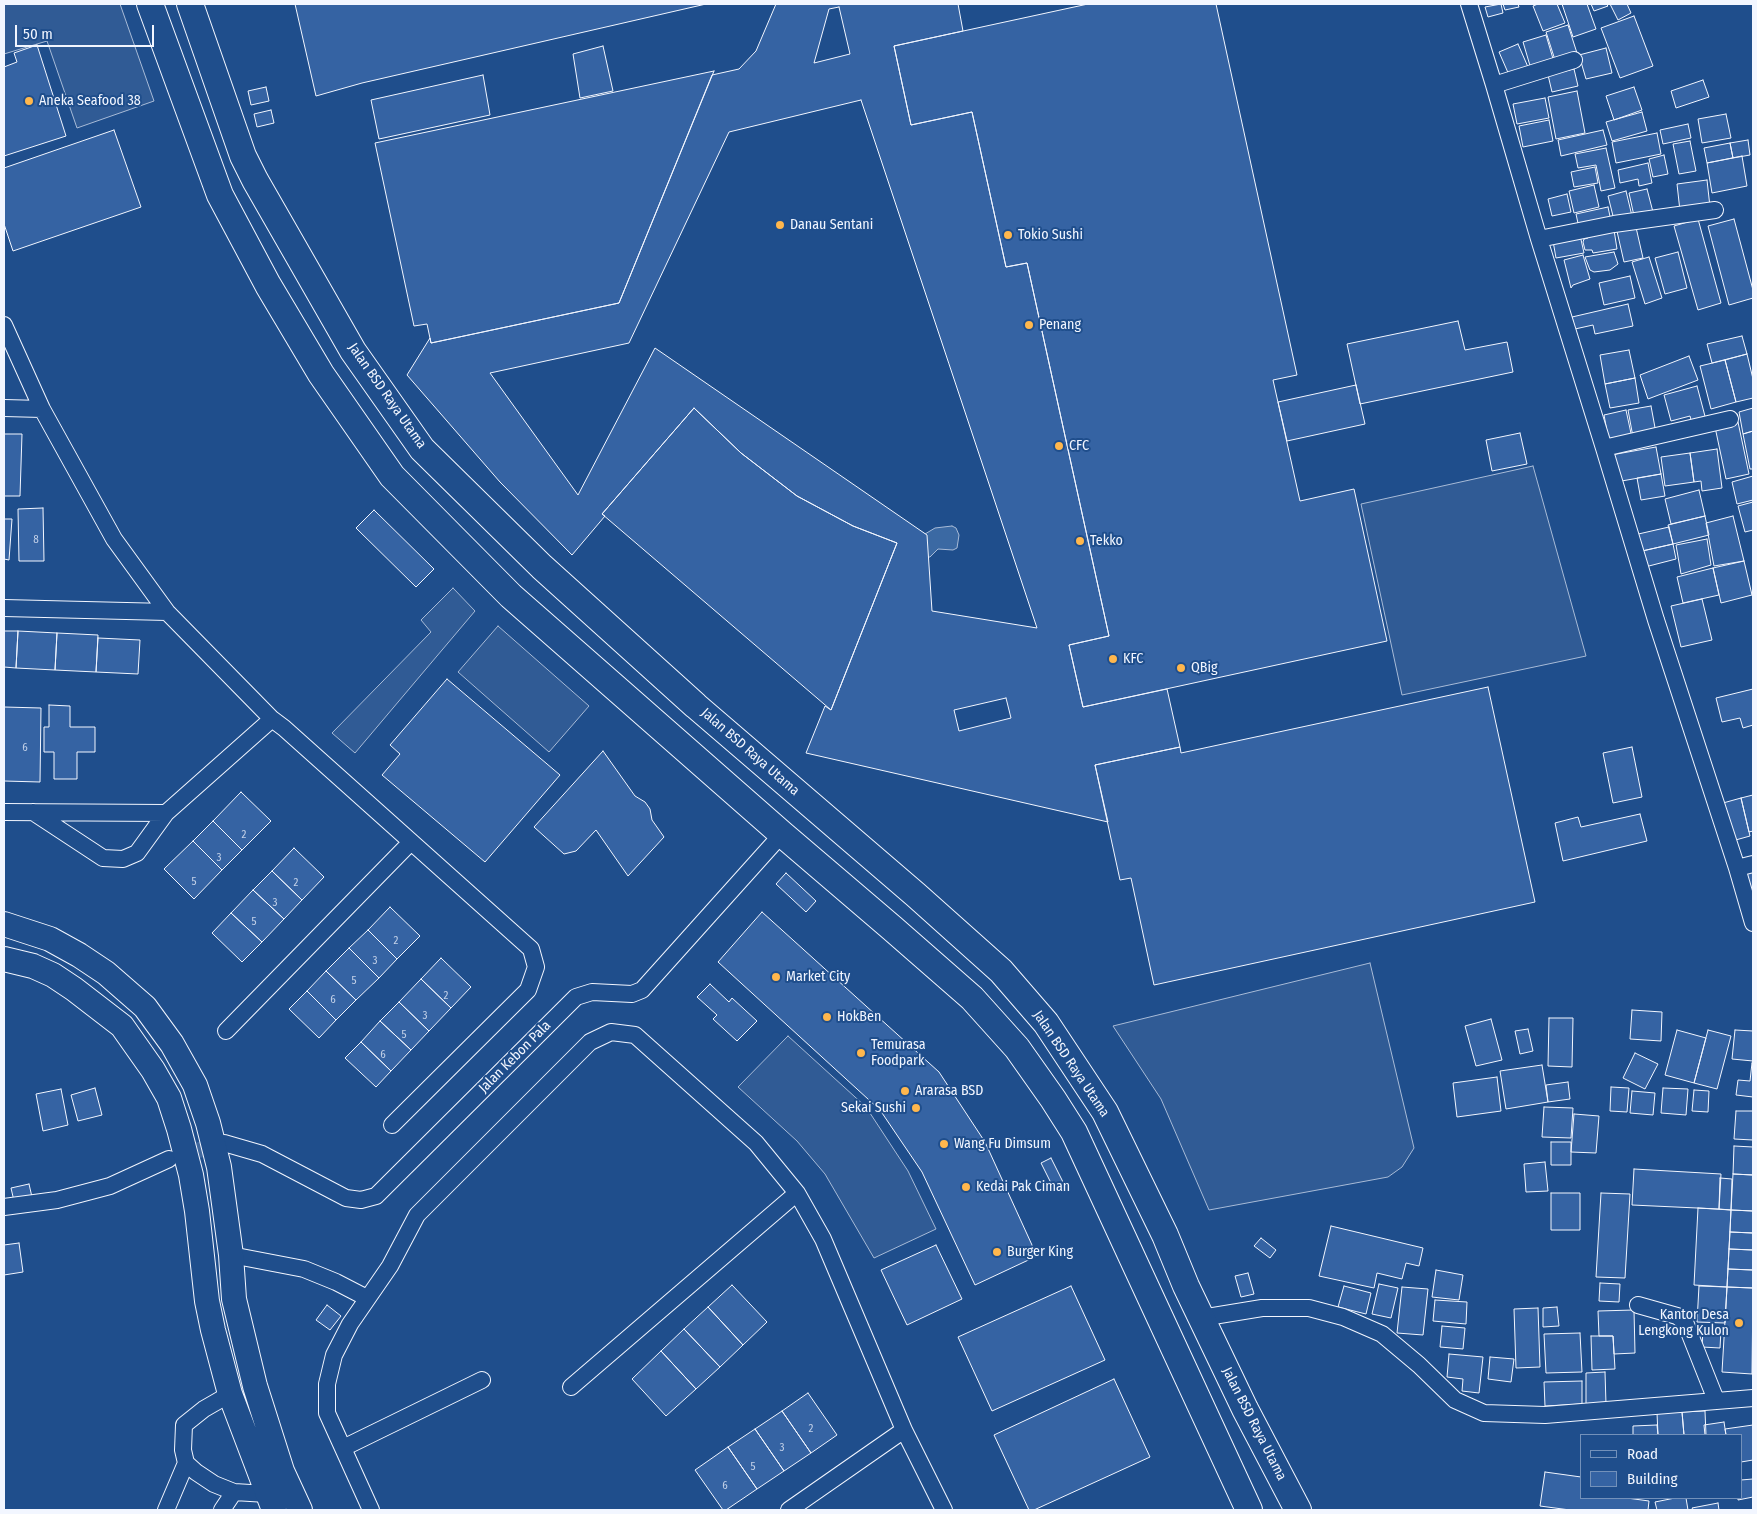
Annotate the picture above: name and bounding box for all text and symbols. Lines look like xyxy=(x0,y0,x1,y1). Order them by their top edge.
scale bar xyxy=(18,15,156,47)
text: 50 m xyxy=(23,25,53,43)
place label: Aneka Seafood 38 xyxy=(39,93,141,109)
marker: Aneka Seafood 38 xyxy=(23,95,35,107)
place label: Danau Sentani xyxy=(790,217,873,233)
marker: Danau Sentani xyxy=(774,219,786,231)
place label: Tokio Sushi xyxy=(1018,227,1083,243)
marker: Tokio Sushi xyxy=(1002,229,1014,241)
place label: Penang xyxy=(1039,317,1081,333)
marker: Penang xyxy=(1023,319,1035,331)
street label: Jalan BSD Raya Utama xyxy=(344,340,430,452)
place label: CFC xyxy=(1069,438,1089,454)
marker: CFC xyxy=(1053,440,1065,452)
house number: 8 xyxy=(33,533,39,547)
place label: Tekko xyxy=(1090,533,1123,549)
marker: Tekko xyxy=(1074,535,1086,547)
place label: KFC xyxy=(1123,651,1143,667)
marker: KFC xyxy=(1107,653,1119,665)
place label: QBig xyxy=(1191,660,1218,676)
marker: QBig xyxy=(1175,662,1187,674)
street label: Jalan BSD Raya Utama xyxy=(697,705,803,799)
house number: 6 xyxy=(22,741,28,755)
house number: 2 xyxy=(242,828,246,842)
house number: 3 xyxy=(217,851,221,865)
house number: 5 xyxy=(191,875,197,889)
house number: 2 xyxy=(294,876,298,890)
house number: 3 xyxy=(273,896,277,910)
house number: 5 xyxy=(251,915,257,929)
house number: 2 xyxy=(394,934,398,948)
house number: 3 xyxy=(373,954,377,968)
place label: Market City xyxy=(786,969,850,985)
marker: Market City xyxy=(770,971,782,983)
house number: 5 xyxy=(351,974,357,988)
house number: 2 xyxy=(444,989,448,1003)
house number: 6 xyxy=(330,993,336,1007)
street label: Jalan BSD Raya Utama xyxy=(1029,1007,1113,1121)
house number: 3 xyxy=(423,1009,427,1023)
place label: HokBen xyxy=(837,1009,881,1025)
marker: HokBen xyxy=(821,1011,833,1023)
street label: Jalan Kebon Pala xyxy=(475,1017,555,1097)
house number: 5 xyxy=(401,1028,407,1042)
place label: Temurasa Foodpark xyxy=(871,1037,926,1070)
marker: Temurasa Foodpark xyxy=(855,1047,867,1059)
house number: 6 xyxy=(380,1048,386,1062)
place label: Ararasa BSD xyxy=(915,1083,983,1099)
marker: Ararasa BSD xyxy=(899,1085,911,1097)
place label: Sekai Sushi xyxy=(841,1100,906,1116)
marker: Sekai Sushi xyxy=(910,1102,922,1114)
place label: Wang Fu Dimsum xyxy=(954,1136,1051,1152)
marker: Wang Fu Dimsum xyxy=(938,1138,950,1150)
place label: Kedai Pak Ciman xyxy=(976,1179,1070,1195)
marker: Kedai Pak Ciman xyxy=(960,1181,972,1193)
place label: Burger King xyxy=(1007,1244,1073,1260)
marker: Burger King xyxy=(991,1246,1003,1258)
place label: Kantor Desa Lengkong Kulon xyxy=(1638,1307,1729,1340)
marker: Kantor Desa Lengkong Kulon xyxy=(1733,1317,1745,1329)
street label: Jalan BSD Raya Utama xyxy=(1218,1365,1290,1483)
house number: 2 xyxy=(809,1422,813,1436)
legend xyxy=(1580,1434,1742,1499)
house number: 3 xyxy=(780,1441,784,1455)
text: Road xyxy=(1627,1445,1658,1463)
house number: 5 xyxy=(750,1460,756,1474)
text: Building xyxy=(1627,1470,1678,1488)
house number: 6 xyxy=(722,1479,728,1493)

